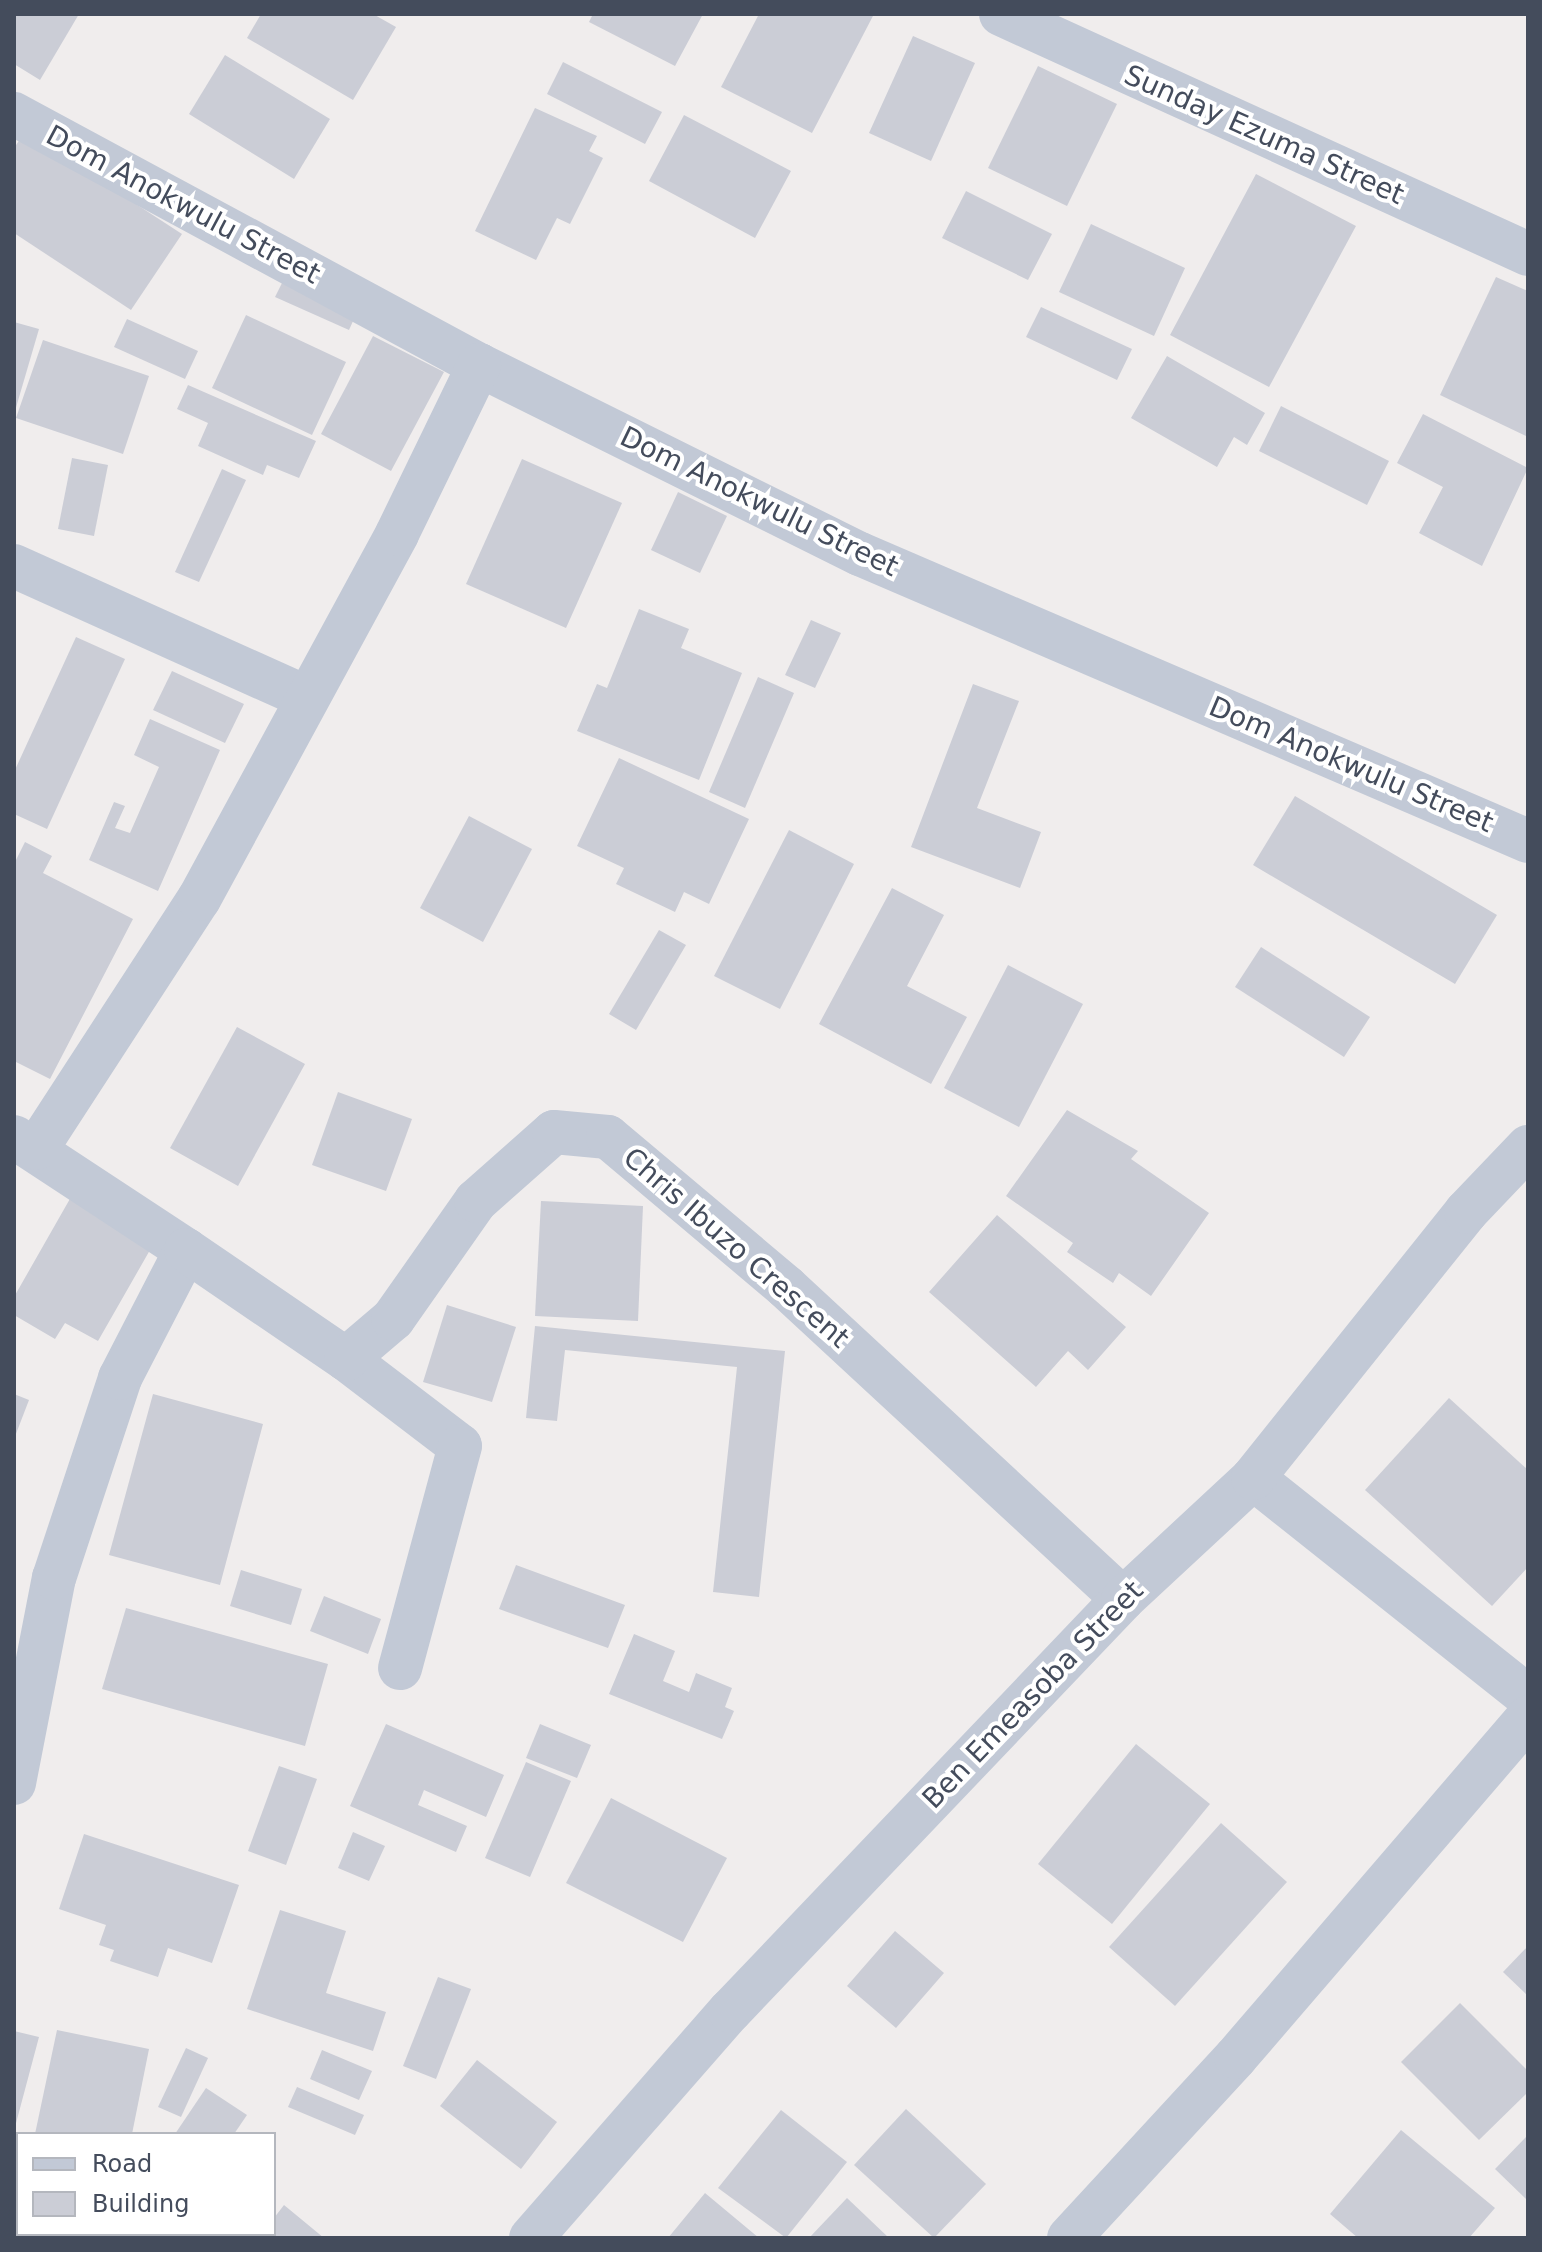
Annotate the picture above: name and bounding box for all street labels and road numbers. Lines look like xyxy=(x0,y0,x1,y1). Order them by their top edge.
street label: Sunday Ezuma Street xyxy=(1119,58,1409,212)
street label: Dom Anokwulu Street xyxy=(40,119,326,291)
street label: Dom Anokwulu Street xyxy=(614,420,904,584)
street label: Dom Anokwulu Street xyxy=(1204,690,1498,840)
street label: Chris Ibuzo Crescent xyxy=(616,1141,856,1355)
street label: Ben Emeasoba Street xyxy=(916,1574,1150,1816)

